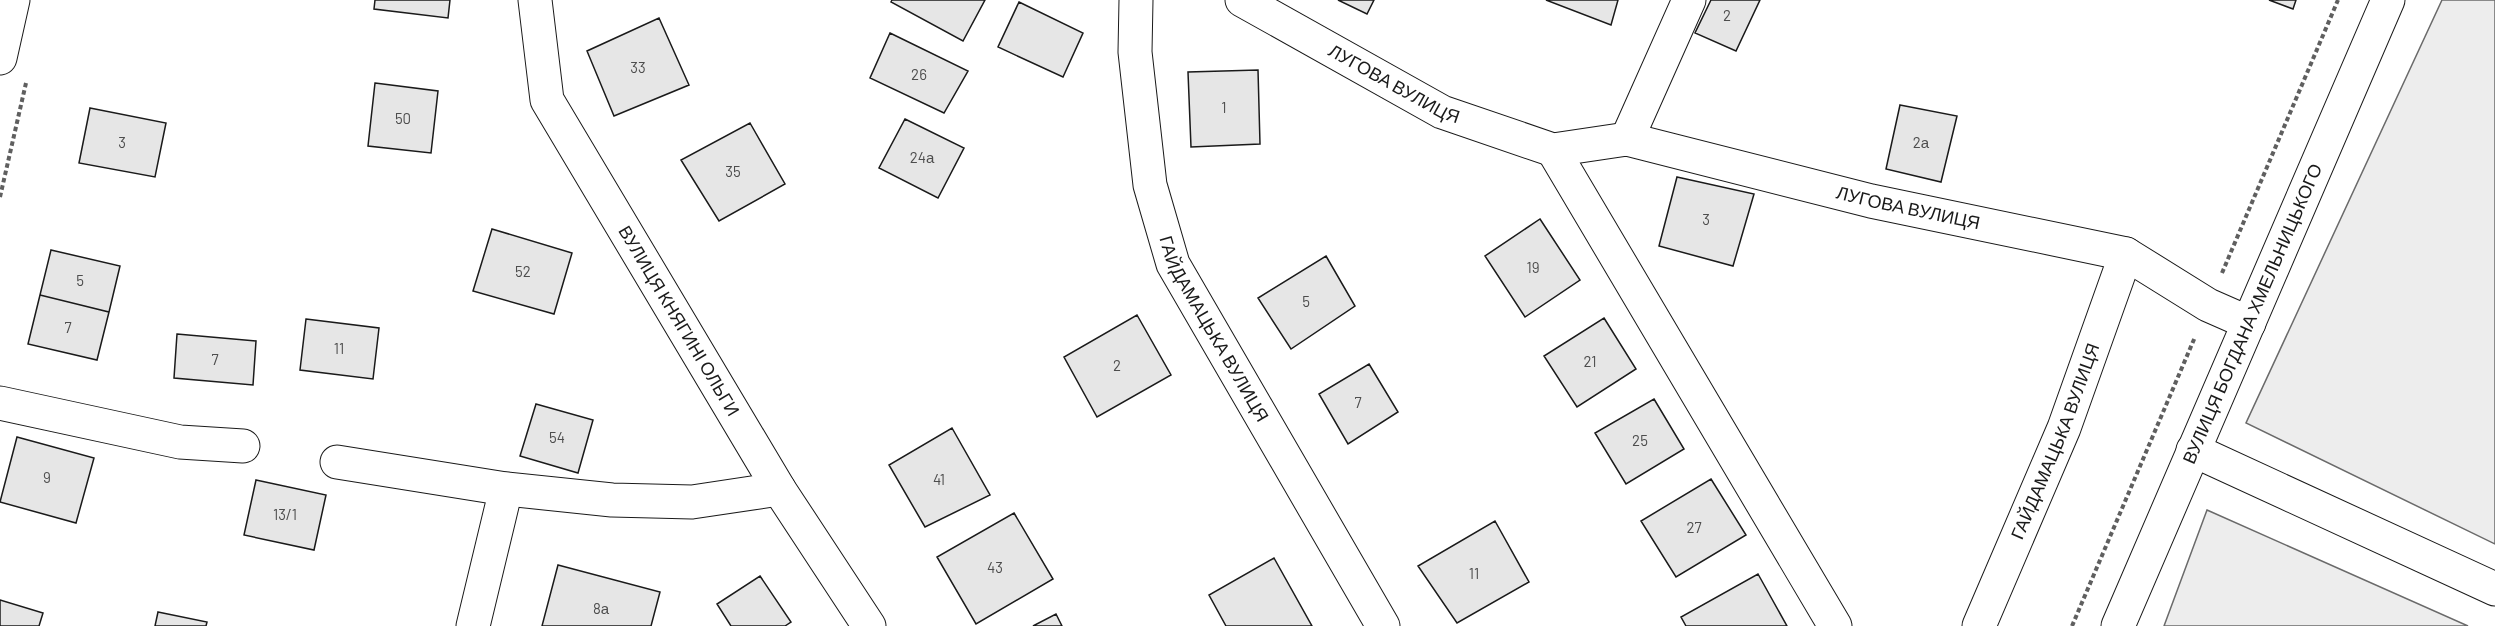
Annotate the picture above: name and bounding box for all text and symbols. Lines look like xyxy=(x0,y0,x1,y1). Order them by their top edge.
house number: 2 xyxy=(1723,6,1731,24)
street label: ЛУГОВА ВУЛИЦЯ xyxy=(1325,39,1463,127)
house number: 33 xyxy=(630,58,646,76)
house number: 26 xyxy=(911,65,927,83)
house number: 1 xyxy=(1221,98,1227,116)
house number: 50 xyxy=(395,109,411,127)
house number: 3 xyxy=(118,133,126,151)
house number: 2а xyxy=(1913,133,1930,151)
house number: 24а xyxy=(910,148,935,166)
street label: ВУЛИЦЯ БОГДАНА ХМЕЛЬНИЦЬКОГО xyxy=(2177,160,2326,467)
house number: 35 xyxy=(725,162,741,180)
street label: ЛУГОВА ВУЛИЦЯ xyxy=(1834,181,1982,233)
house number: 3 xyxy=(1702,210,1710,228)
street label: ВУЛИЦЯ КНЯГИНІ ОЛЬГИ xyxy=(614,221,745,420)
street label: ГАЙДАМАЦЬКА ВУЛИЦЯ xyxy=(1155,233,1274,425)
house number: 19 xyxy=(1526,258,1540,276)
house number: 52 xyxy=(515,262,531,280)
house number: 5 xyxy=(76,271,84,289)
house number: 5 xyxy=(1302,292,1310,310)
house number: 7 xyxy=(64,318,72,336)
house number: 11 xyxy=(334,339,344,357)
street label: ГАЙДАМАЦЬКА ВУЛИЦЯ xyxy=(2006,340,2103,542)
house number: 7 xyxy=(211,350,219,368)
house number: 21 xyxy=(1583,352,1597,370)
house number: 2 xyxy=(1113,356,1121,374)
house number: 7 xyxy=(1354,393,1362,411)
house number: 54 xyxy=(549,428,565,446)
house number: 25 xyxy=(1632,431,1648,449)
house number: 9 xyxy=(43,468,51,486)
house number: 41 xyxy=(933,470,945,488)
house number: 13/1 xyxy=(273,505,297,523)
house number: 27 xyxy=(1686,518,1702,536)
house number: 43 xyxy=(987,558,1003,576)
house number: 11 xyxy=(1469,564,1479,582)
house number: 8а xyxy=(593,599,610,617)

